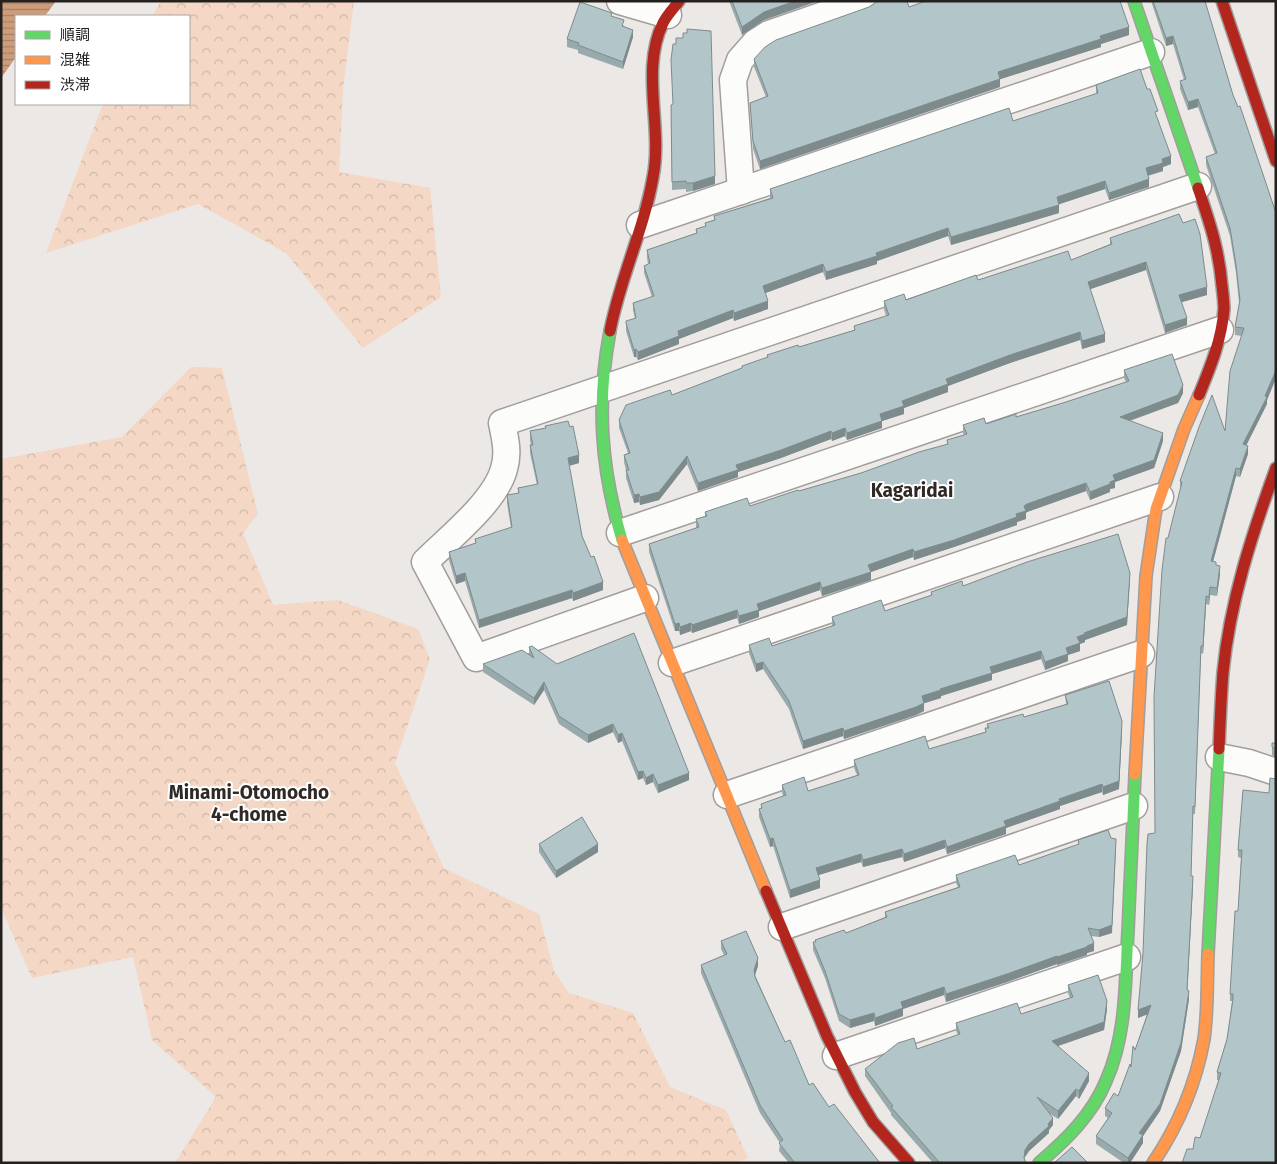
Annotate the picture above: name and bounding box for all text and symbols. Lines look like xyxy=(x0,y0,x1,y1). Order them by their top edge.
legend xyxy=(15,15,190,105)
text: 順調 xyxy=(60,26,90,44)
text: 混雑 xyxy=(60,51,90,69)
text: 渋滞 xyxy=(60,76,90,94)
district label: Kagaridai xyxy=(871,479,953,502)
district label: Minami-Otomocho 4-chome xyxy=(169,781,329,826)

